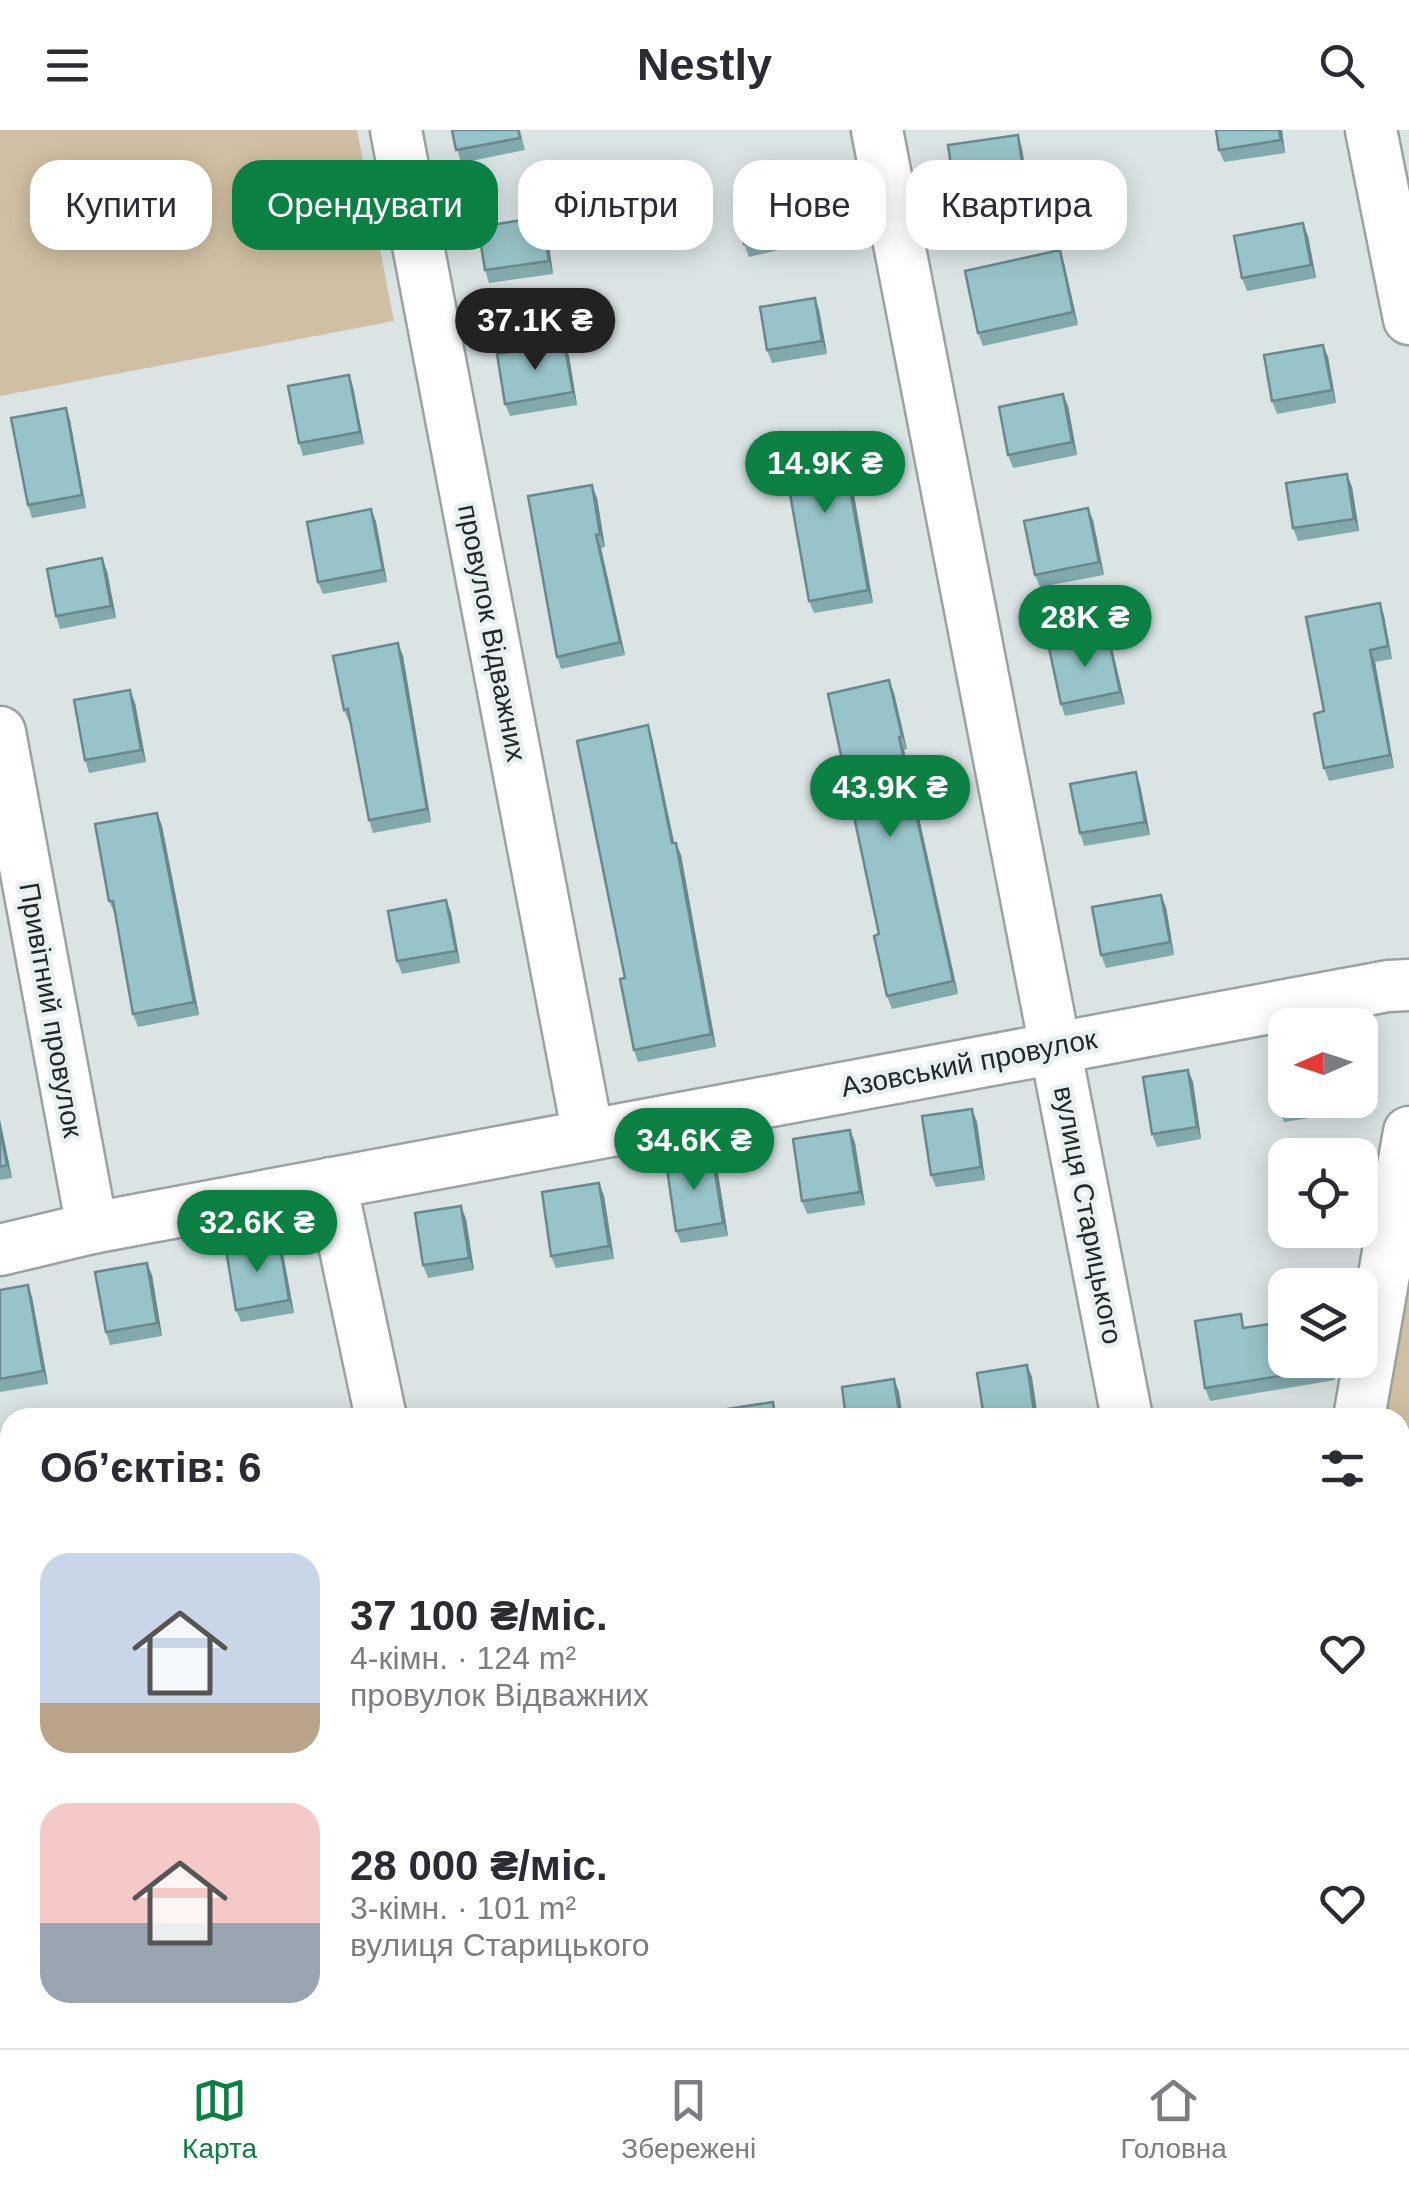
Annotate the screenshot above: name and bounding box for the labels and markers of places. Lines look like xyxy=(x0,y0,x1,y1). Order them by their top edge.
pin: 37.1K ₴ xyxy=(443,288,627,373)
pin: 14.9K ₴ xyxy=(733,431,917,516)
pin: 28K ₴ xyxy=(1015,585,1155,670)
pin: 43.9K ₴ xyxy=(798,755,982,840)
pin: 34.6K ₴ xyxy=(602,1108,786,1193)
pin: 32.6K ₴ xyxy=(165,1190,349,1275)

